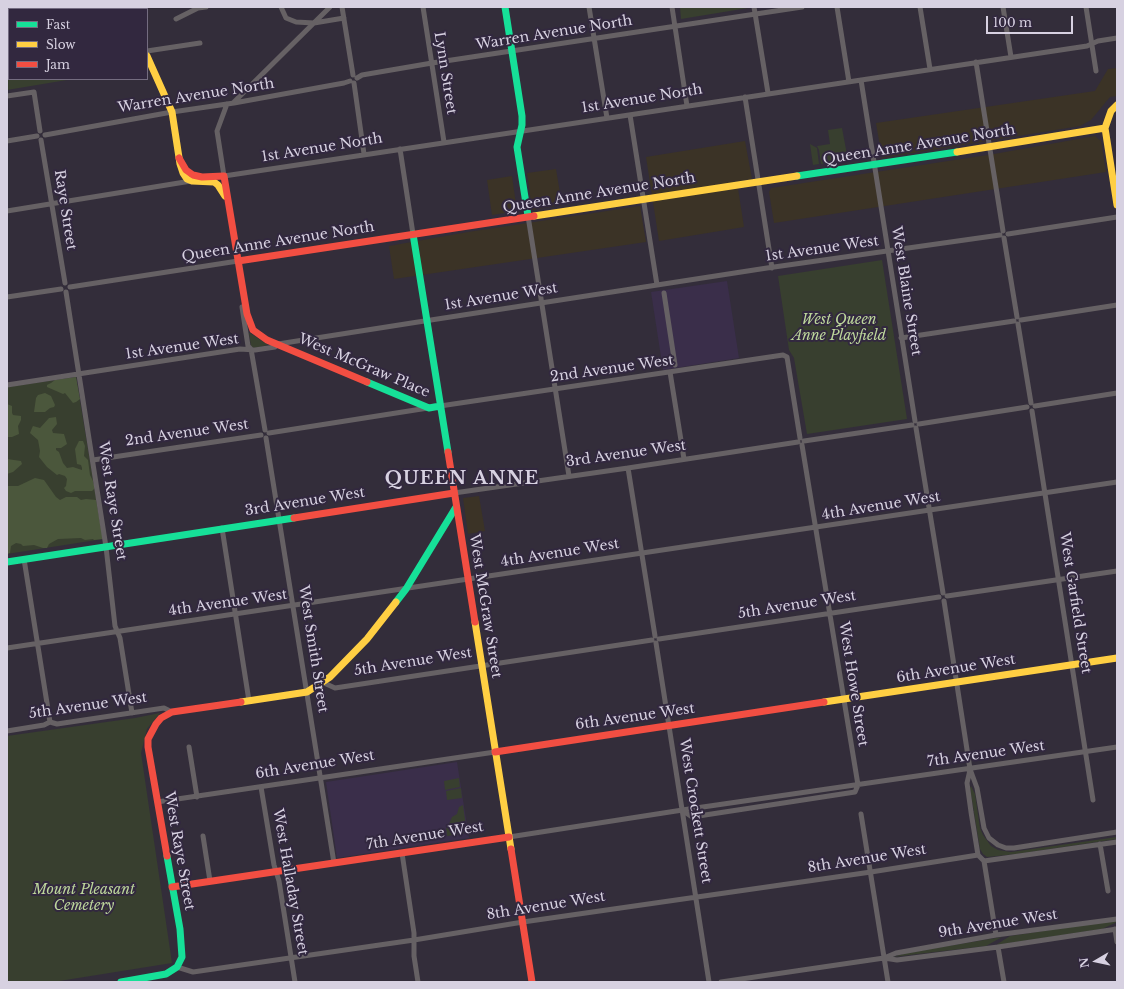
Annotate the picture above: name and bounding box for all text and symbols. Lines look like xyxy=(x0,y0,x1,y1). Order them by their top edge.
legend xyxy=(8,8,148,80)
scale bar xyxy=(988,8,1075,34)
street label: Warren Avenue North xyxy=(475,12,633,54)
text: 100 m xyxy=(993,15,1032,30)
text: Fast xyxy=(46,17,70,32)
street label: Lynn Street xyxy=(430,30,460,116)
text: Slow xyxy=(46,37,75,52)
text: Jam xyxy=(46,57,70,72)
street label: Warren Avenue North xyxy=(117,75,275,117)
street label: 1st Avenue North xyxy=(580,81,704,117)
street label: Queen Anne Avenue North xyxy=(821,121,1017,169)
street label: 1st Avenue North xyxy=(260,130,384,166)
street label: Raye Street xyxy=(50,169,80,251)
street label: Queen Anne Avenue North xyxy=(501,169,697,217)
street label: Queen Anne Avenue North xyxy=(180,218,376,266)
street label: West Blaine Street xyxy=(887,225,925,357)
street label: 1st Avenue West xyxy=(764,233,880,265)
street label: 1st Avenue West xyxy=(443,280,559,314)
park label: West Queen Anne Playfield xyxy=(792,312,886,344)
street label: 1st Avenue West xyxy=(124,331,240,363)
street label: West McGraw Place xyxy=(296,331,432,401)
street label: 2nd Avenue West xyxy=(549,352,675,386)
street label: 2nd Avenue West xyxy=(124,416,250,450)
street label: 3rd Avenue West xyxy=(565,437,687,471)
street label: West Raye Street xyxy=(94,440,130,562)
district label: QUEEN ANNE xyxy=(385,468,539,490)
street label: 3rd Avenue West xyxy=(244,484,366,520)
street label: 4th Avenue West xyxy=(821,488,941,524)
street label: West Garfield Street xyxy=(1056,531,1094,675)
street label: West McGraw Street xyxy=(465,533,505,679)
street label: 4th Avenue West xyxy=(500,535,620,571)
street label: West Smith Street xyxy=(295,584,331,714)
street label: 4th Avenue West xyxy=(168,586,288,620)
street label: 5th Avenue West xyxy=(737,587,857,623)
street label: West Howe Street xyxy=(835,620,871,748)
street label: 5th Avenue West xyxy=(353,644,473,680)
street label: 6th Avenue West xyxy=(895,651,1017,687)
street label: 5th Avenue West xyxy=(28,689,148,723)
street label: 6th Avenue West xyxy=(574,700,696,734)
street label: West Crockett Street xyxy=(675,737,715,885)
street label: 7th Avenue West xyxy=(926,737,1046,771)
street label: 6th Avenue West xyxy=(254,747,376,783)
street label: West Raye Street xyxy=(160,790,198,912)
street label: West Halladay Street xyxy=(269,807,311,957)
street label: 7th Avenue West xyxy=(365,818,485,854)
street label: 8th Avenue West xyxy=(807,841,927,877)
park label: Mount Pleasant Cemetery xyxy=(33,882,135,914)
street label: 8th Avenue West xyxy=(486,888,606,924)
street label: 9th Avenue West xyxy=(937,906,1059,942)
north arrow xyxy=(1076,941,1116,981)
text: N xyxy=(1076,957,1092,969)

